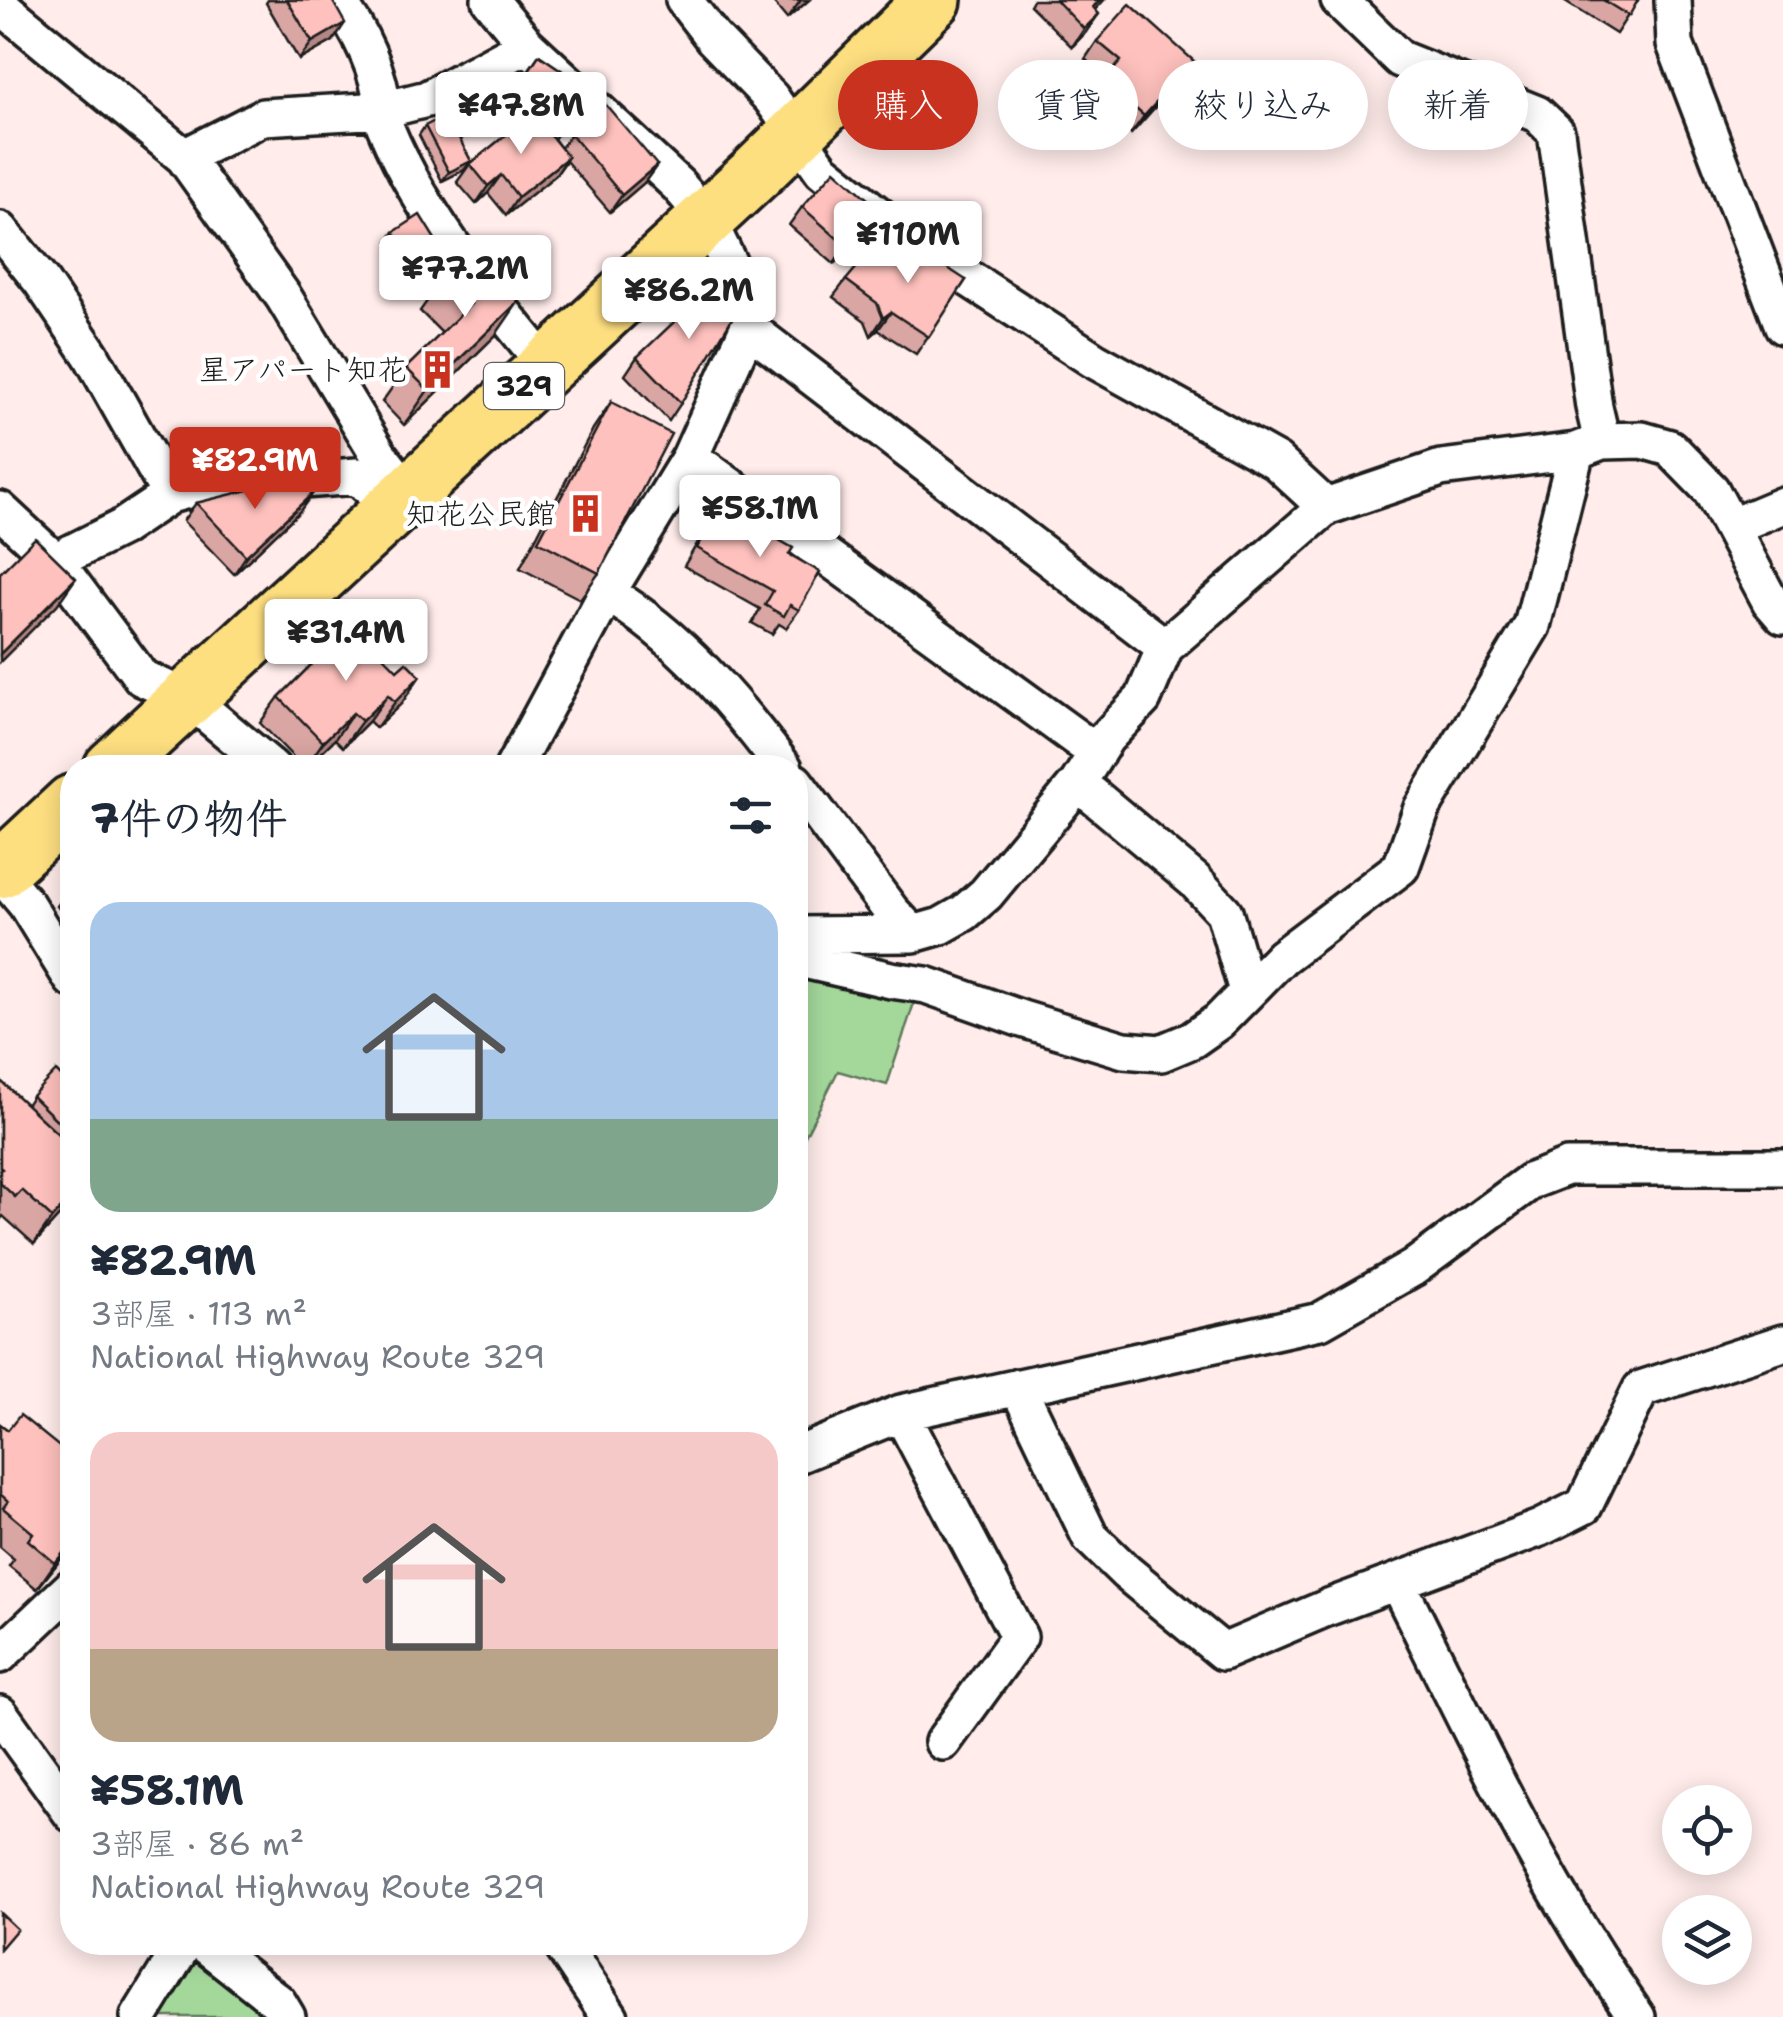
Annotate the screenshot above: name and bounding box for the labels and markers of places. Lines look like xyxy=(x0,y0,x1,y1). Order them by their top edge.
pin: ¥47.8M xyxy=(440,72,602,157)
pin: ¥110M xyxy=(838,201,978,286)
pin: ¥77.2M xyxy=(384,235,546,320)
pin: ¥86.2M xyxy=(608,257,770,342)
place label: 星アパート知花 xyxy=(199,349,407,390)
building icon: 星アパート知花 xyxy=(416,349,458,391)
pin: ¥82.9M xyxy=(174,427,336,512)
pin: ¥58.1M xyxy=(679,475,841,560)
place label: 知花公民館 xyxy=(406,493,556,534)
building icon: 知花公民館 xyxy=(565,493,607,535)
pin: ¥31.4M xyxy=(265,599,427,684)

